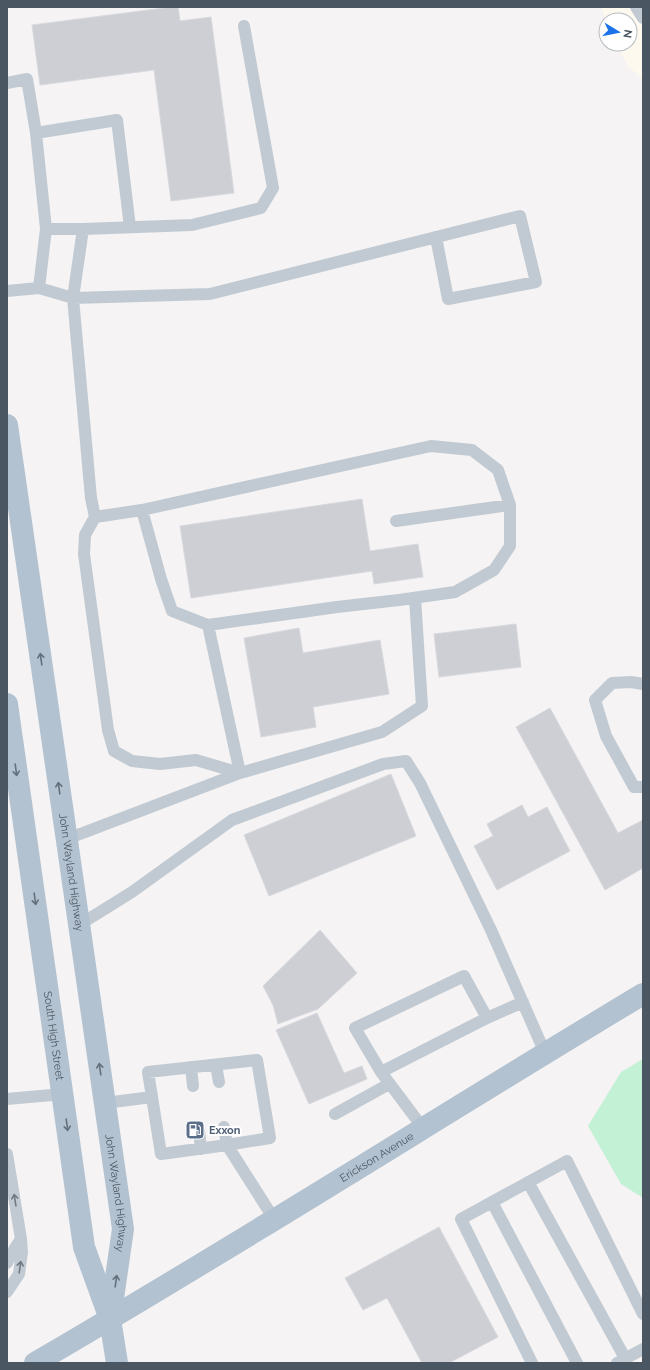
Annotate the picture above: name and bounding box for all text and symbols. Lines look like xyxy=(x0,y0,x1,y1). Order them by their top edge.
north arrow xyxy=(598,12,638,52)
text: N xyxy=(620,28,634,39)
one-way arrow xyxy=(37,653,45,666)
one-way arrow xyxy=(12,763,20,776)
one-way arrow xyxy=(55,782,63,795)
street label: John Wayland Highway xyxy=(57,813,86,932)
one-way arrow xyxy=(31,892,39,905)
street label: South High Street xyxy=(41,990,67,1081)
one-way arrow xyxy=(96,1063,104,1076)
one-way arrow xyxy=(63,1118,71,1131)
fuel station icon: Exxon xyxy=(184,1119,206,1141)
place label: Exxon xyxy=(209,1124,241,1137)
street label: Erickson Avenue xyxy=(337,1129,416,1185)
street label: John Wayland Highway xyxy=(103,1133,130,1253)
one-way arrow xyxy=(11,1194,19,1207)
one-way arrow xyxy=(16,1261,24,1274)
one-way arrow xyxy=(112,1275,120,1288)

